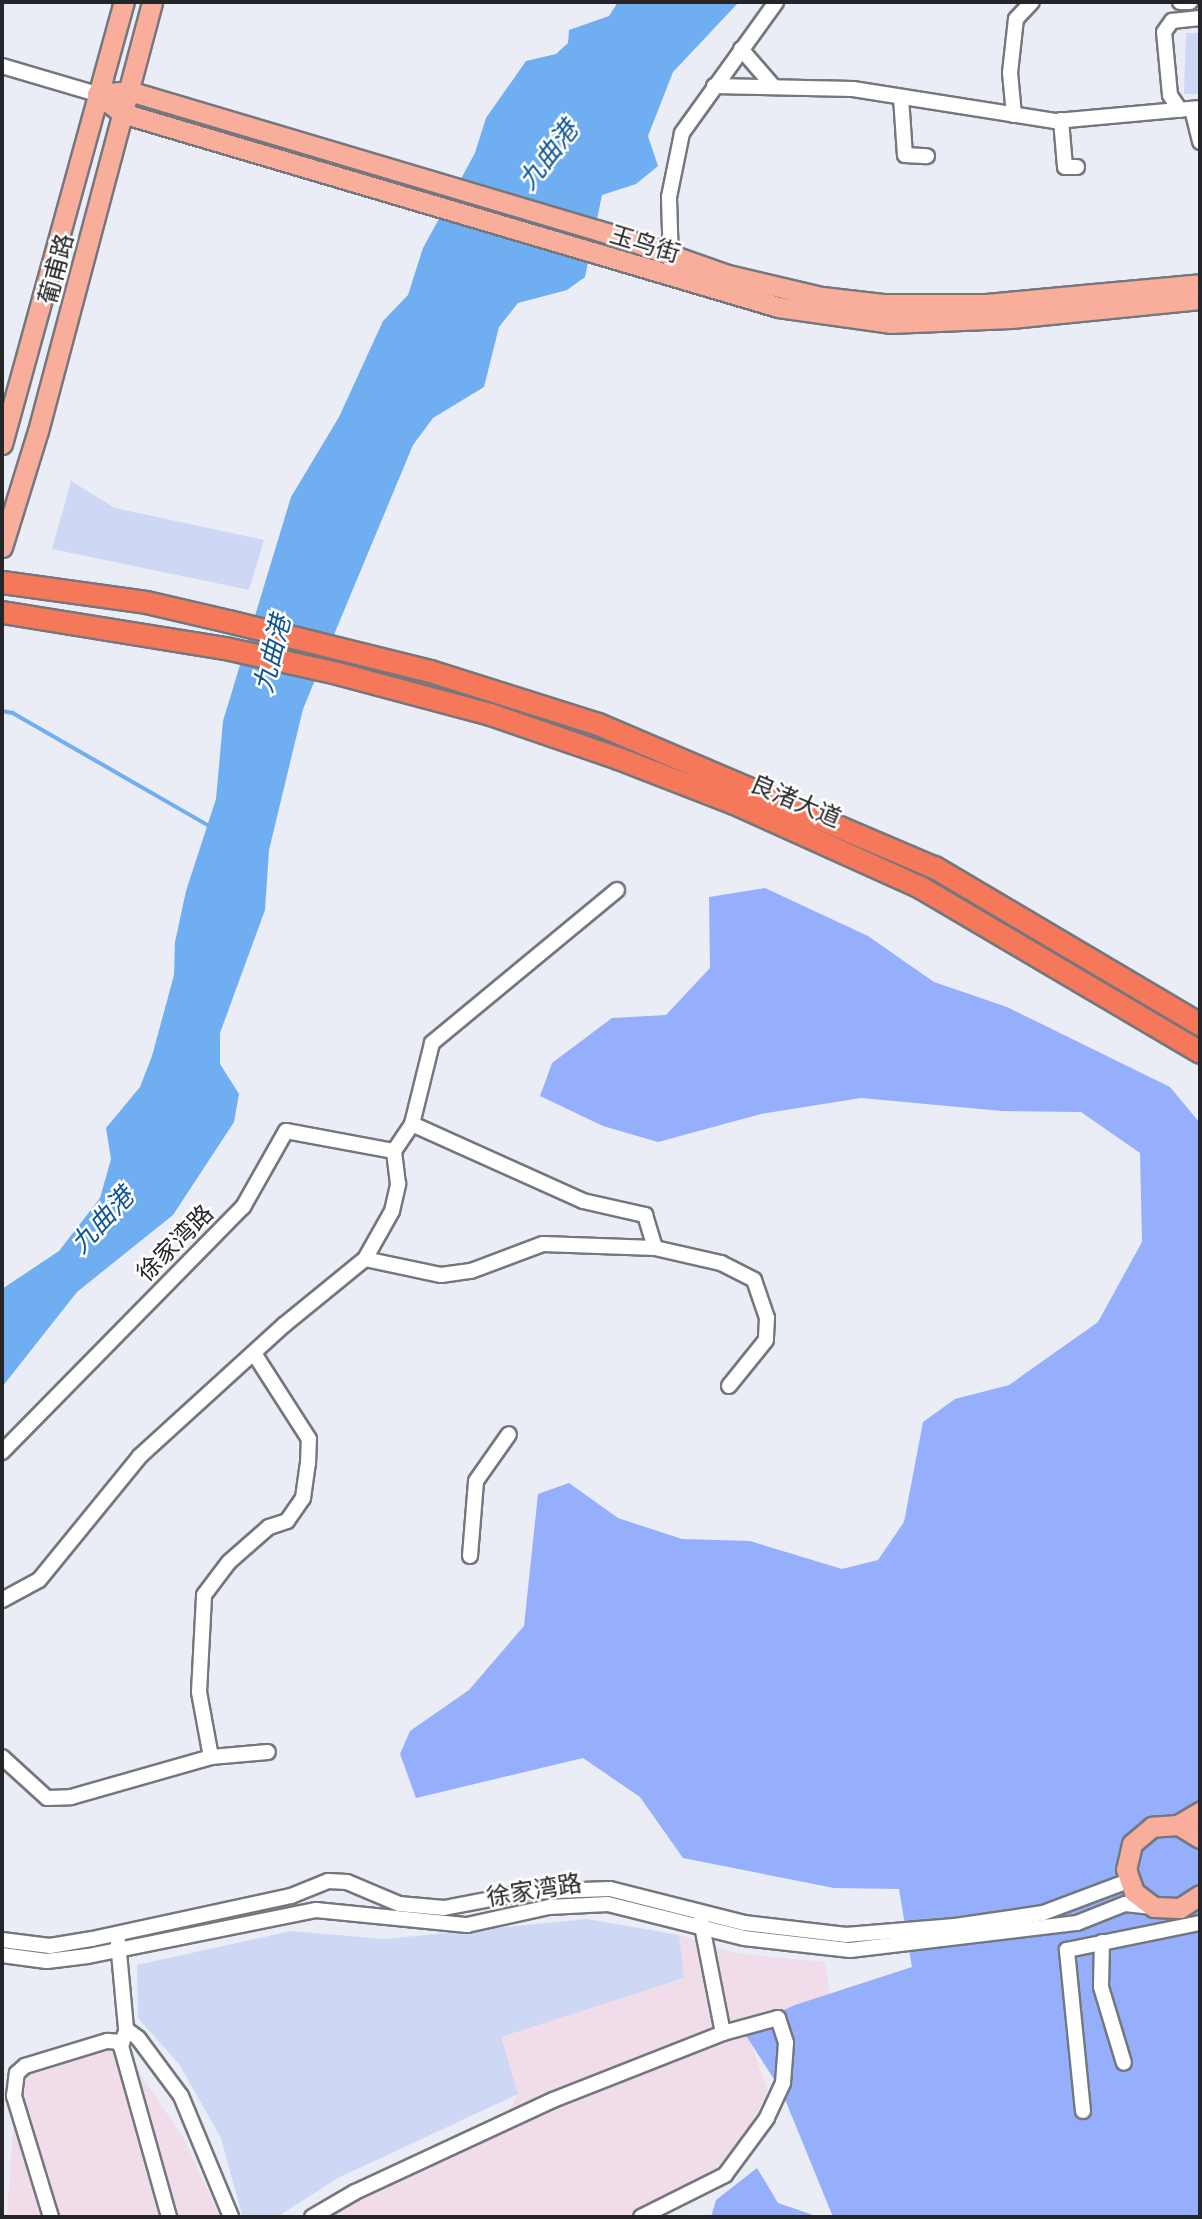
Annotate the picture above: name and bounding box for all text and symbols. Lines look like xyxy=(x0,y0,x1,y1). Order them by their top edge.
water label: 九曲港 xyxy=(512,115,584,195)
street label: 玉鸟街 xyxy=(606,220,684,268)
street label: 葡甫路 xyxy=(33,230,79,308)
water label: 九曲港 xyxy=(247,612,297,696)
street label: 良渚大道 xyxy=(746,769,846,833)
water label: 九曲港 xyxy=(64,1181,140,1259)
street label: 徐家湾路 xyxy=(131,1199,219,1287)
street label: 徐家湾路 xyxy=(484,1868,584,1912)

